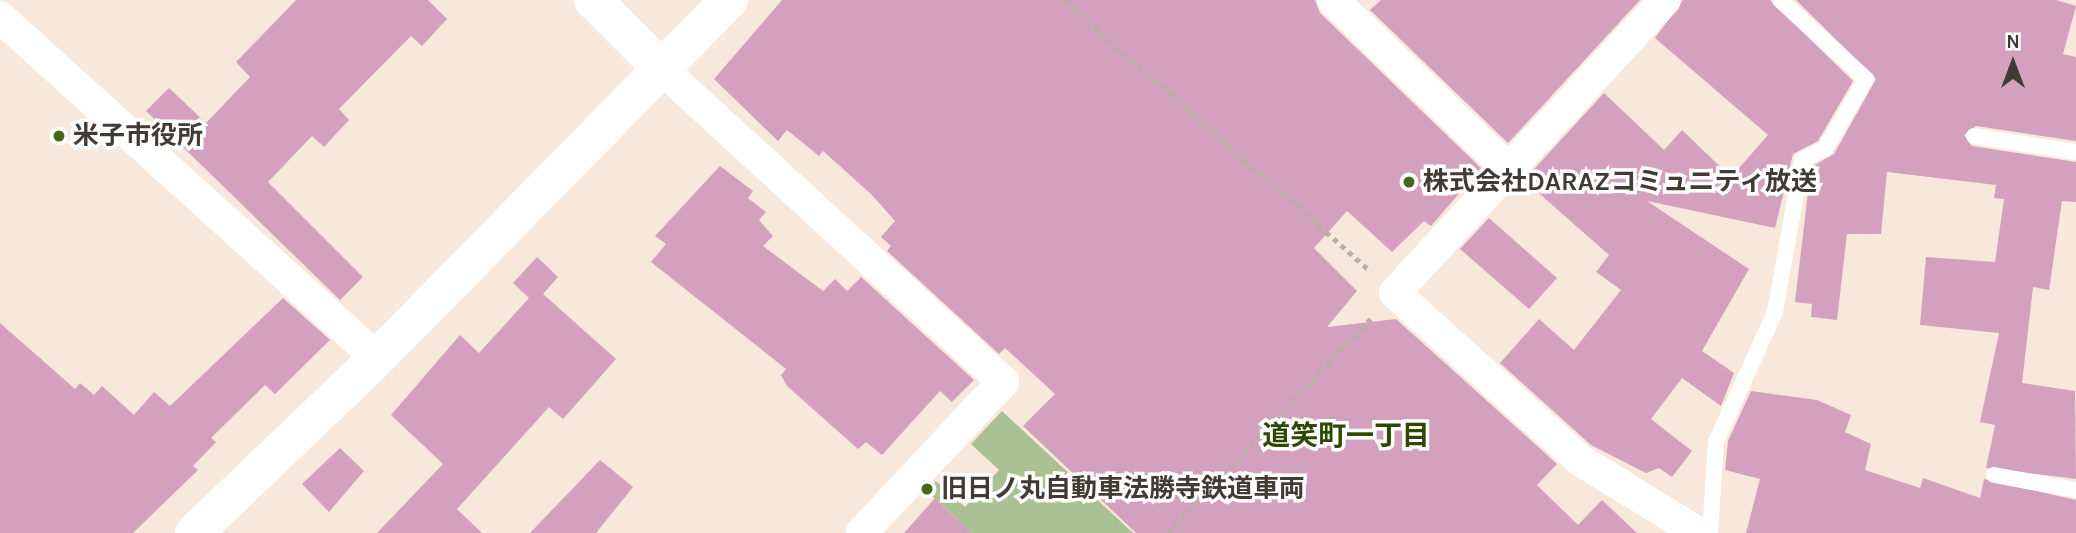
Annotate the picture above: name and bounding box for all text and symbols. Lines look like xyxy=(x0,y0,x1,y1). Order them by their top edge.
north arrow xyxy=(1978,28,2048,98)
text: N xyxy=(2006,31,2020,53)
place label: 米子市役所 xyxy=(73,120,203,152)
marker: 米子市役所 xyxy=(51,128,67,144)
place label: 株式会社DARAZコミュニティ放送 xyxy=(1423,166,1818,198)
marker: 株式会社DARAZコミュニティ放送 xyxy=(1401,174,1417,190)
district label: 道笑町一丁目 xyxy=(1262,419,1430,453)
place label: 旧日ノ丸自動車法勝寺鉄道車両 xyxy=(941,473,1305,505)
marker: 旧日ノ丸自動車法勝寺鉄道車両 xyxy=(919,481,935,497)

